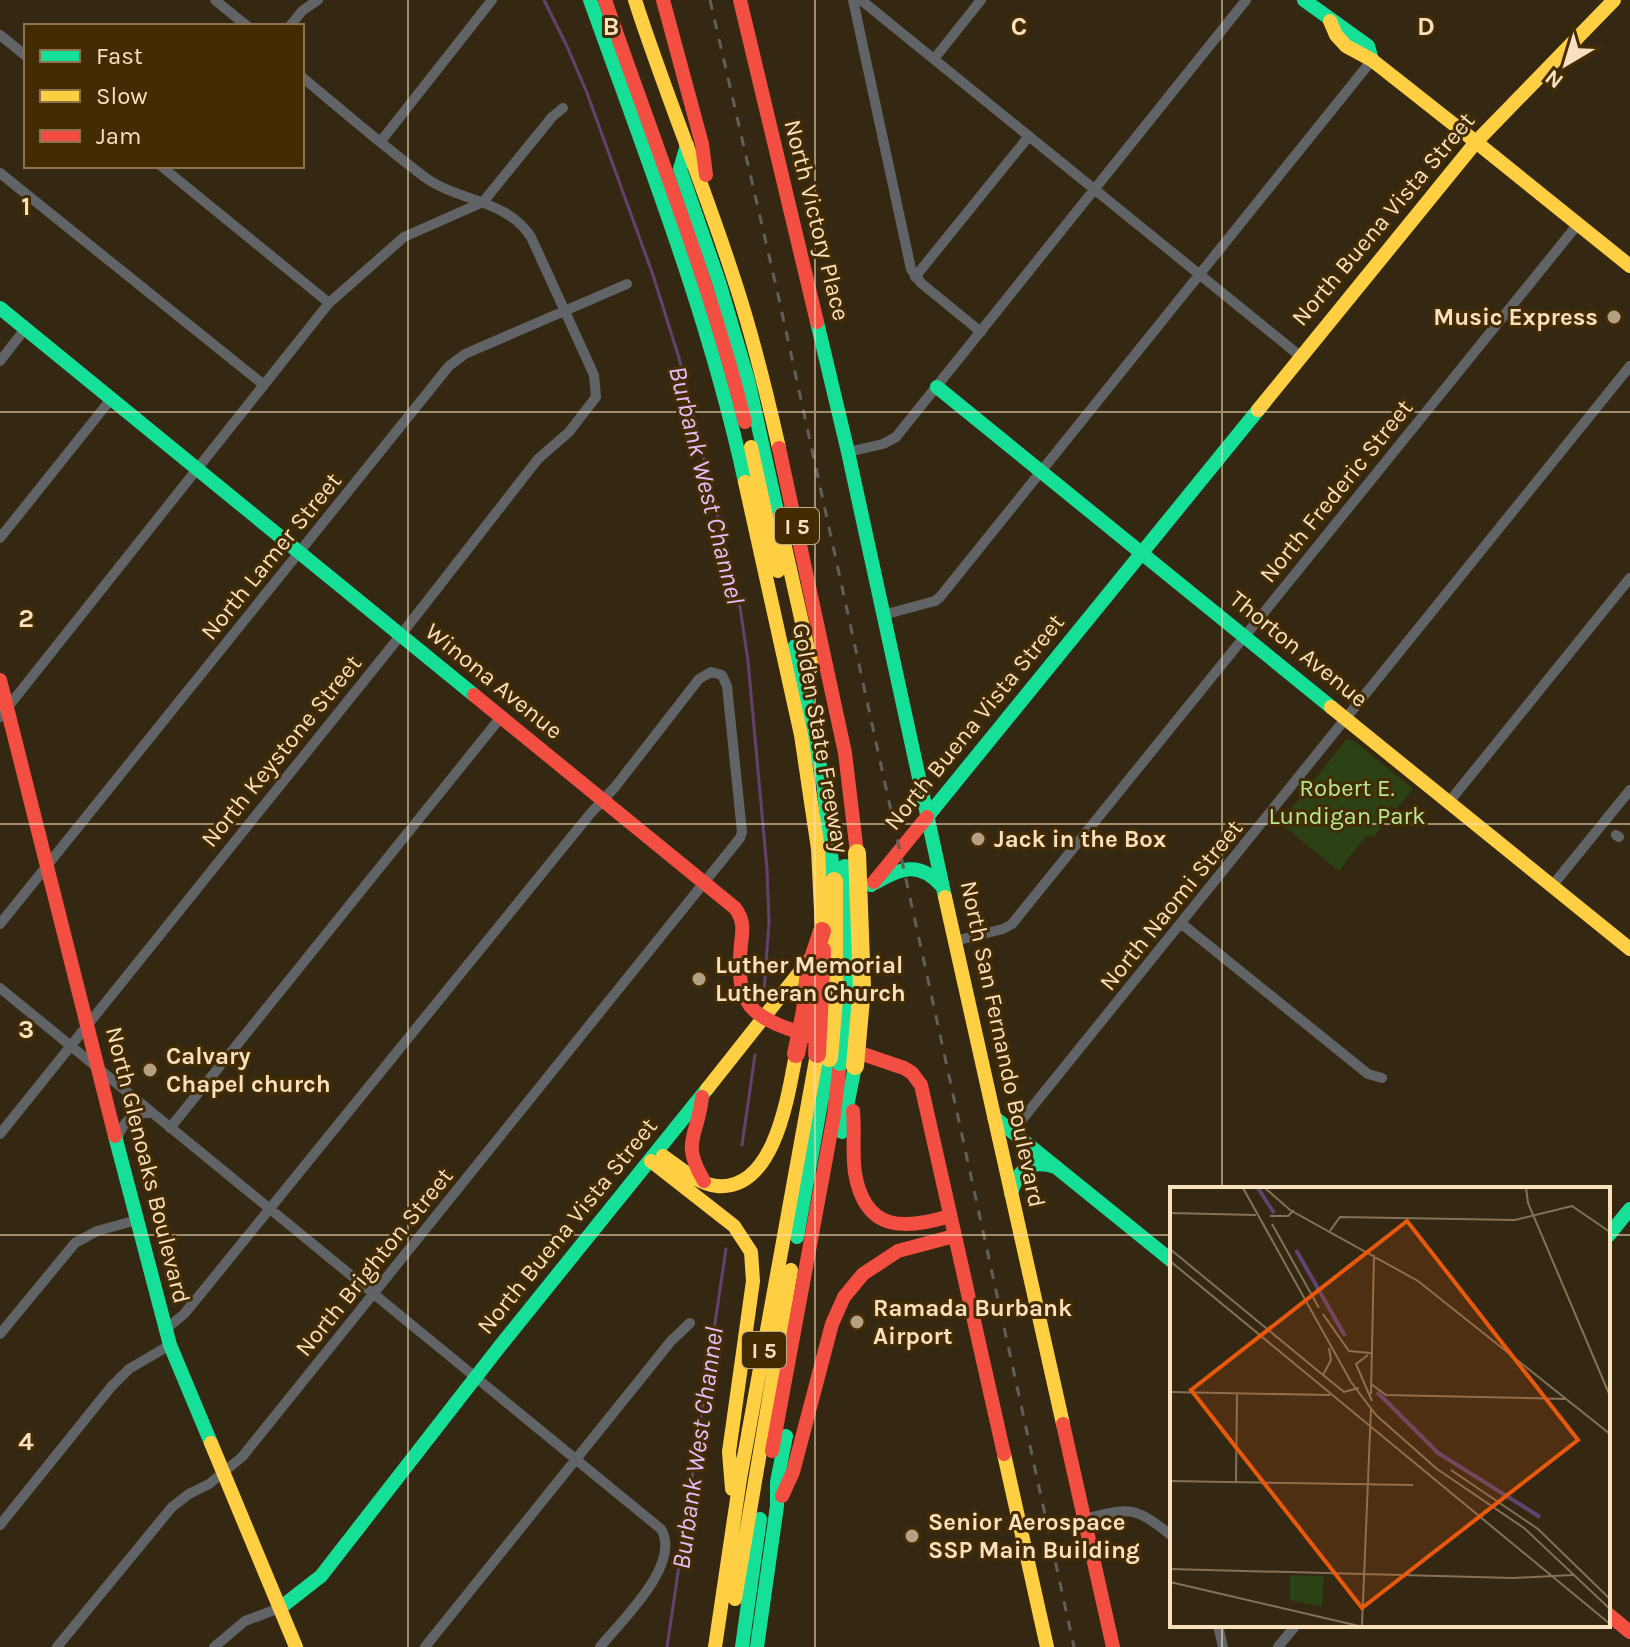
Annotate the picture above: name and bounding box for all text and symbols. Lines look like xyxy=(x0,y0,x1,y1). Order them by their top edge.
text: B xyxy=(603,11,619,42)
text: C xyxy=(1011,11,1027,42)
text: D xyxy=(1417,11,1435,42)
legend xyxy=(24,24,304,168)
north arrow xyxy=(1526,24,1606,104)
text: Fast xyxy=(96,42,143,70)
text: N xyxy=(1540,64,1569,94)
text: Slow xyxy=(96,82,148,110)
street label: North Buena Vista Street xyxy=(1286,107,1480,331)
street label: North Victory Place xyxy=(778,117,856,323)
text: Jam xyxy=(96,122,141,150)
text: 1 xyxy=(21,191,31,222)
place label: Music Express xyxy=(1433,303,1598,331)
marker: Music Express xyxy=(1605,308,1623,326)
water label: Burbank West Channel xyxy=(662,363,751,608)
street label: North Frederic Street xyxy=(1254,394,1418,588)
street label: North Lamer Street xyxy=(195,467,347,645)
road number: I 5 xyxy=(775,508,819,544)
street label: Thorton Avenue xyxy=(1224,585,1374,713)
text: 2 xyxy=(18,603,34,634)
street label: North Buena Vista Street xyxy=(878,608,1070,836)
street label: Winona Avenue xyxy=(420,617,568,745)
street label: Golden State Freeway xyxy=(787,621,855,855)
street label: North Keystone Street xyxy=(195,649,367,853)
park label: Robert E. Lundigan Park xyxy=(1268,774,1426,830)
street label: North Naomi Street xyxy=(1094,814,1248,996)
place label: Jack in the Box xyxy=(994,825,1166,853)
marker: Jack in the Box xyxy=(969,830,987,848)
street label: North San Fernando Boulevard xyxy=(955,878,1051,1210)
place label: Luther Memorial Lutheran Church xyxy=(715,951,906,1007)
marker: Luther Memorial Lutheran Church xyxy=(690,970,708,988)
text: 3 xyxy=(18,1014,34,1045)
street label: North Glenoaks Boulevard xyxy=(100,1024,196,1306)
place label: Calvary Chapel church xyxy=(166,1042,331,1098)
marker: Calvary Chapel church xyxy=(141,1061,159,1079)
street label: North Buena Vista Street xyxy=(471,1112,663,1340)
street label: North Brighton Street xyxy=(289,1162,459,1362)
inset map xyxy=(1170,1187,1610,1627)
place label: Ramada Burbank Airport xyxy=(873,1294,1072,1350)
marker: Ramada Burbank Airport xyxy=(848,1313,866,1331)
water label: Burbank West Channel xyxy=(665,1325,730,1571)
road number: I 5 xyxy=(742,1332,786,1368)
text: 4 xyxy=(18,1426,34,1457)
place label: Senior Aerospace SSP Main Building xyxy=(928,1508,1140,1564)
marker: Senior Aerospace SSP Main Building xyxy=(903,1527,921,1545)

